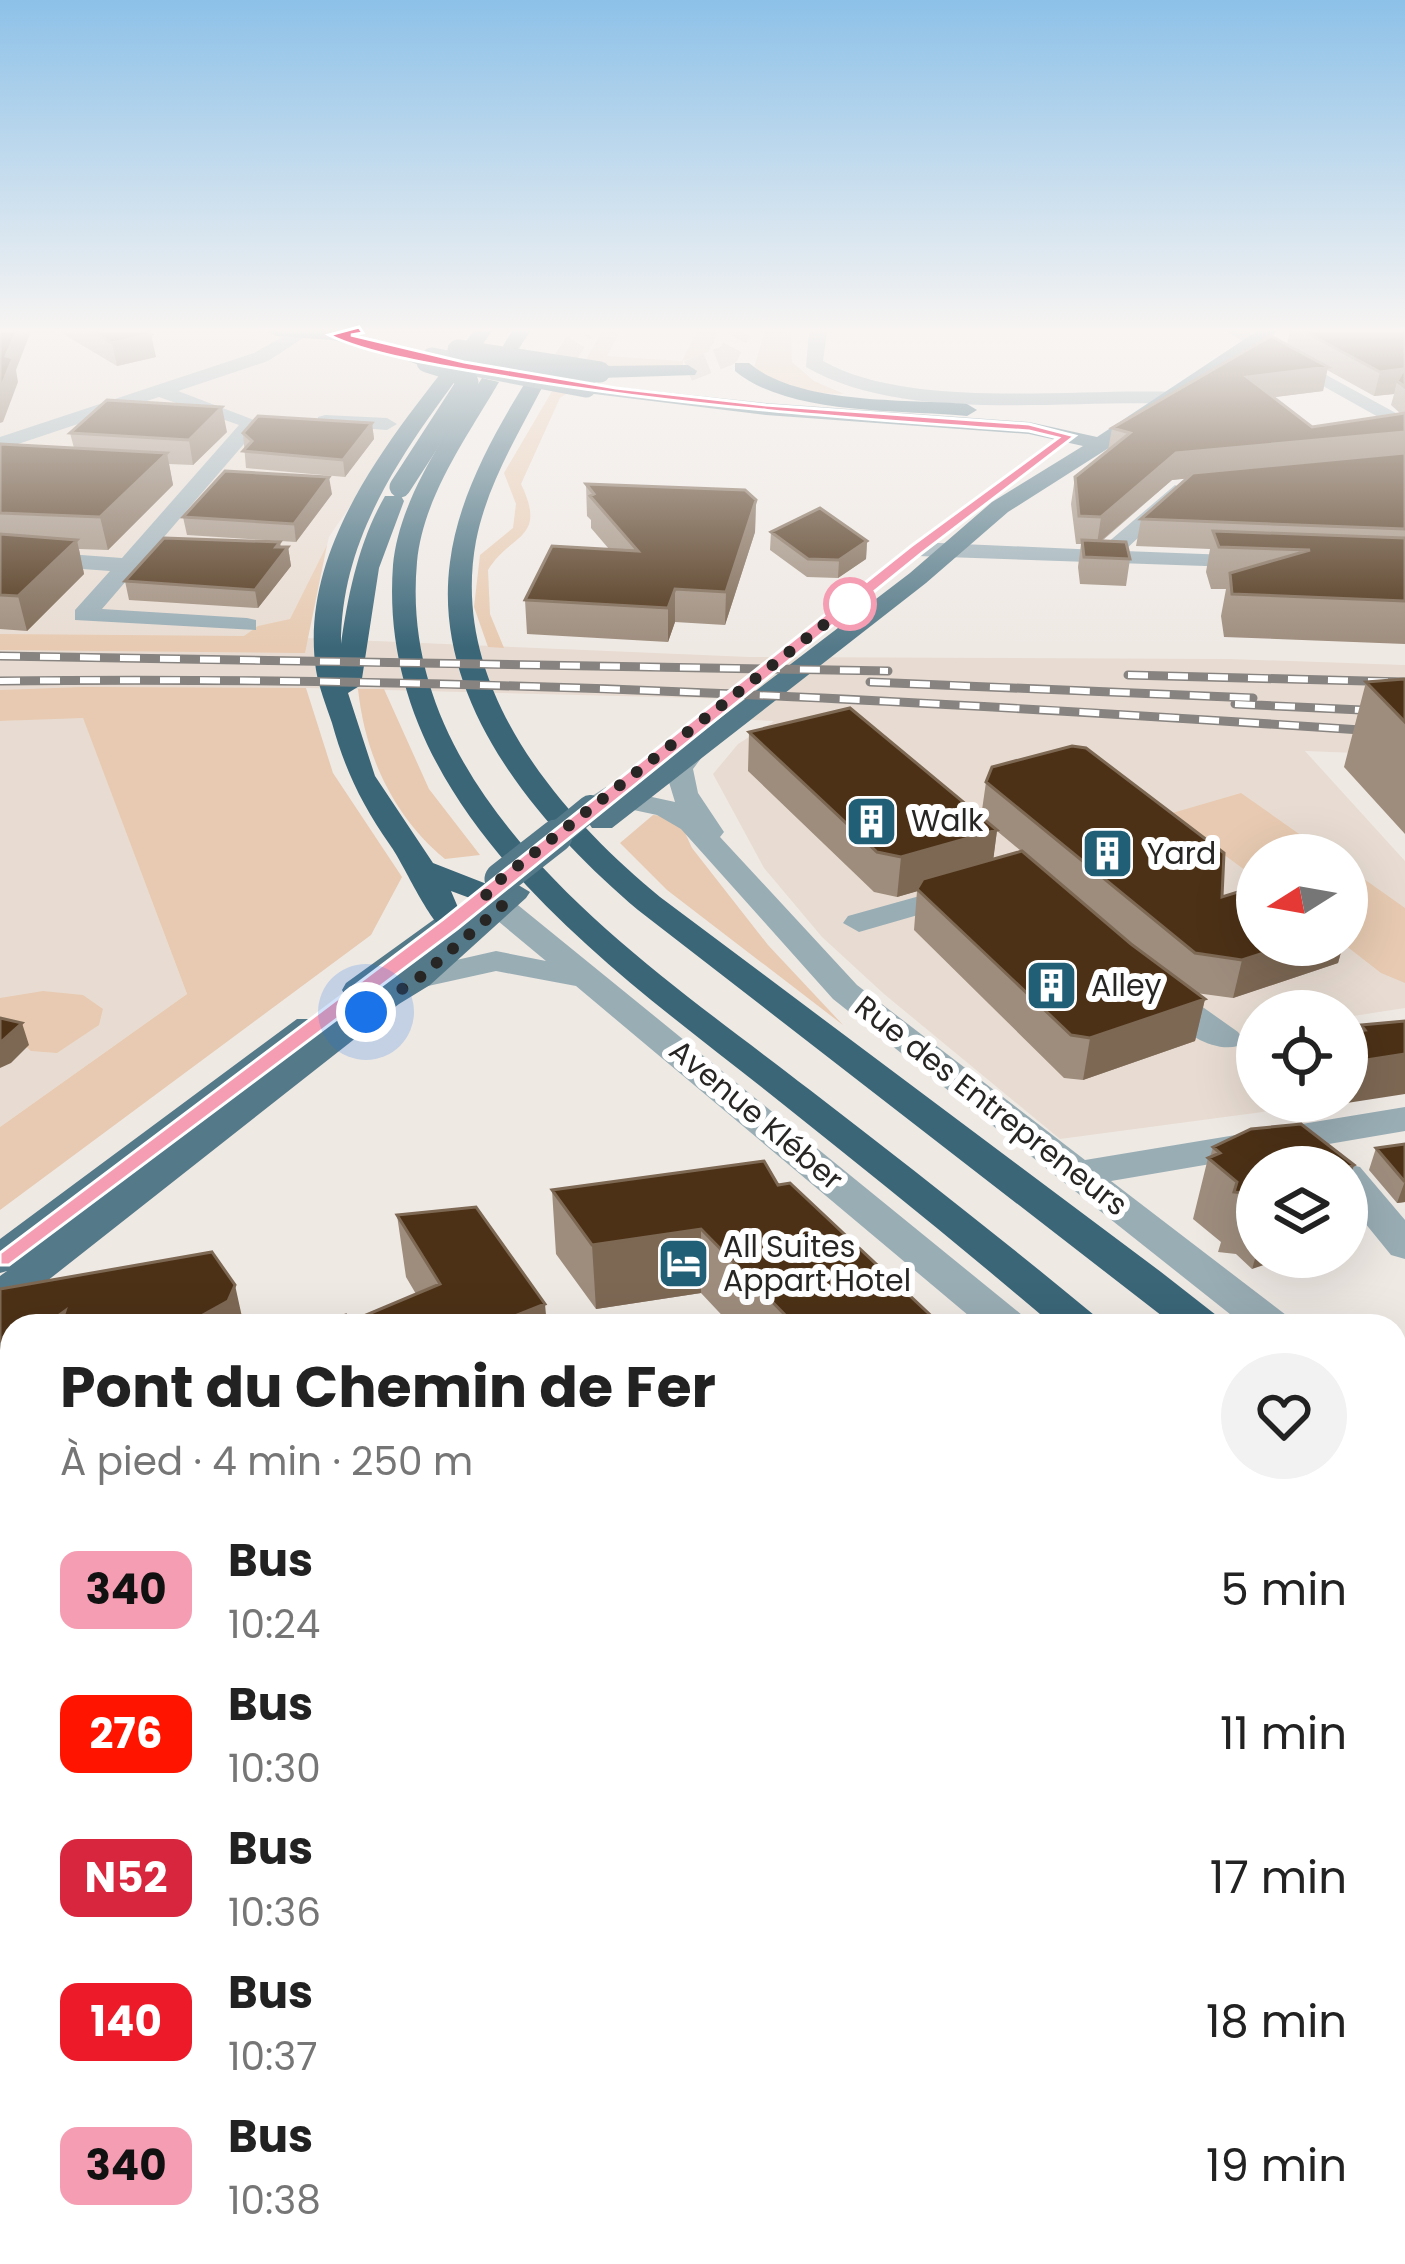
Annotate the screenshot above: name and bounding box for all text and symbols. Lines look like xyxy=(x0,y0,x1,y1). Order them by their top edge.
unlabelled marker xyxy=(825,579,875,629)
building icon: Walk xyxy=(844,793,900,849)
place label: Walk xyxy=(911,799,984,842)
building icon: Yard xyxy=(1080,826,1136,882)
place label: Yard xyxy=(1147,832,1216,875)
north arrow xyxy=(1236,834,1368,966)
map controls xyxy=(1236,834,1368,1278)
building icon: Alley xyxy=(1024,958,1080,1014)
place label: Alley xyxy=(1091,964,1162,1007)
your location xyxy=(336,982,396,1042)
street label: Rue des Entrepreneurs xyxy=(846,985,1137,1226)
button: locate xyxy=(1236,990,1368,1122)
street label: Avenue Kléber xyxy=(660,1029,852,1200)
button: layers xyxy=(1236,1146,1368,1278)
place label: All Suites Appart Hotel xyxy=(723,1225,911,1302)
hotel icon: All Suites Appart Hotel xyxy=(656,1236,712,1292)
text: Pont du Chemin de Fer xyxy=(60,1347,716,1427)
button: heart xyxy=(1221,1353,1347,1479)
text: À pied · 4 min · 250 m xyxy=(60,1434,473,1489)
text: Bus xyxy=(228,1529,313,1592)
text: 5 min xyxy=(1221,1558,1347,1621)
text: 340 xyxy=(85,1560,167,1619)
text: 10:24 xyxy=(228,1597,320,1652)
text: Bus xyxy=(228,1673,313,1736)
text: 11 min xyxy=(1220,1702,1347,1765)
text: 276 xyxy=(89,1704,163,1763)
text: 10:30 xyxy=(228,1741,321,1796)
text: Bus xyxy=(228,1817,313,1880)
text: 17 min xyxy=(1210,1846,1347,1909)
text: N52 xyxy=(85,1848,167,1907)
text: 10:36 xyxy=(228,1885,321,1940)
text: Bus xyxy=(228,1961,313,2024)
text: 18 min xyxy=(1206,1990,1347,2053)
text: 140 xyxy=(90,1992,162,2051)
text: 10:37 xyxy=(228,2029,318,2084)
text: Bus xyxy=(228,2105,313,2168)
text: 19 min xyxy=(1206,2134,1347,2197)
text: 340 xyxy=(85,2136,167,2195)
text: 10:38 xyxy=(228,2173,321,2228)

